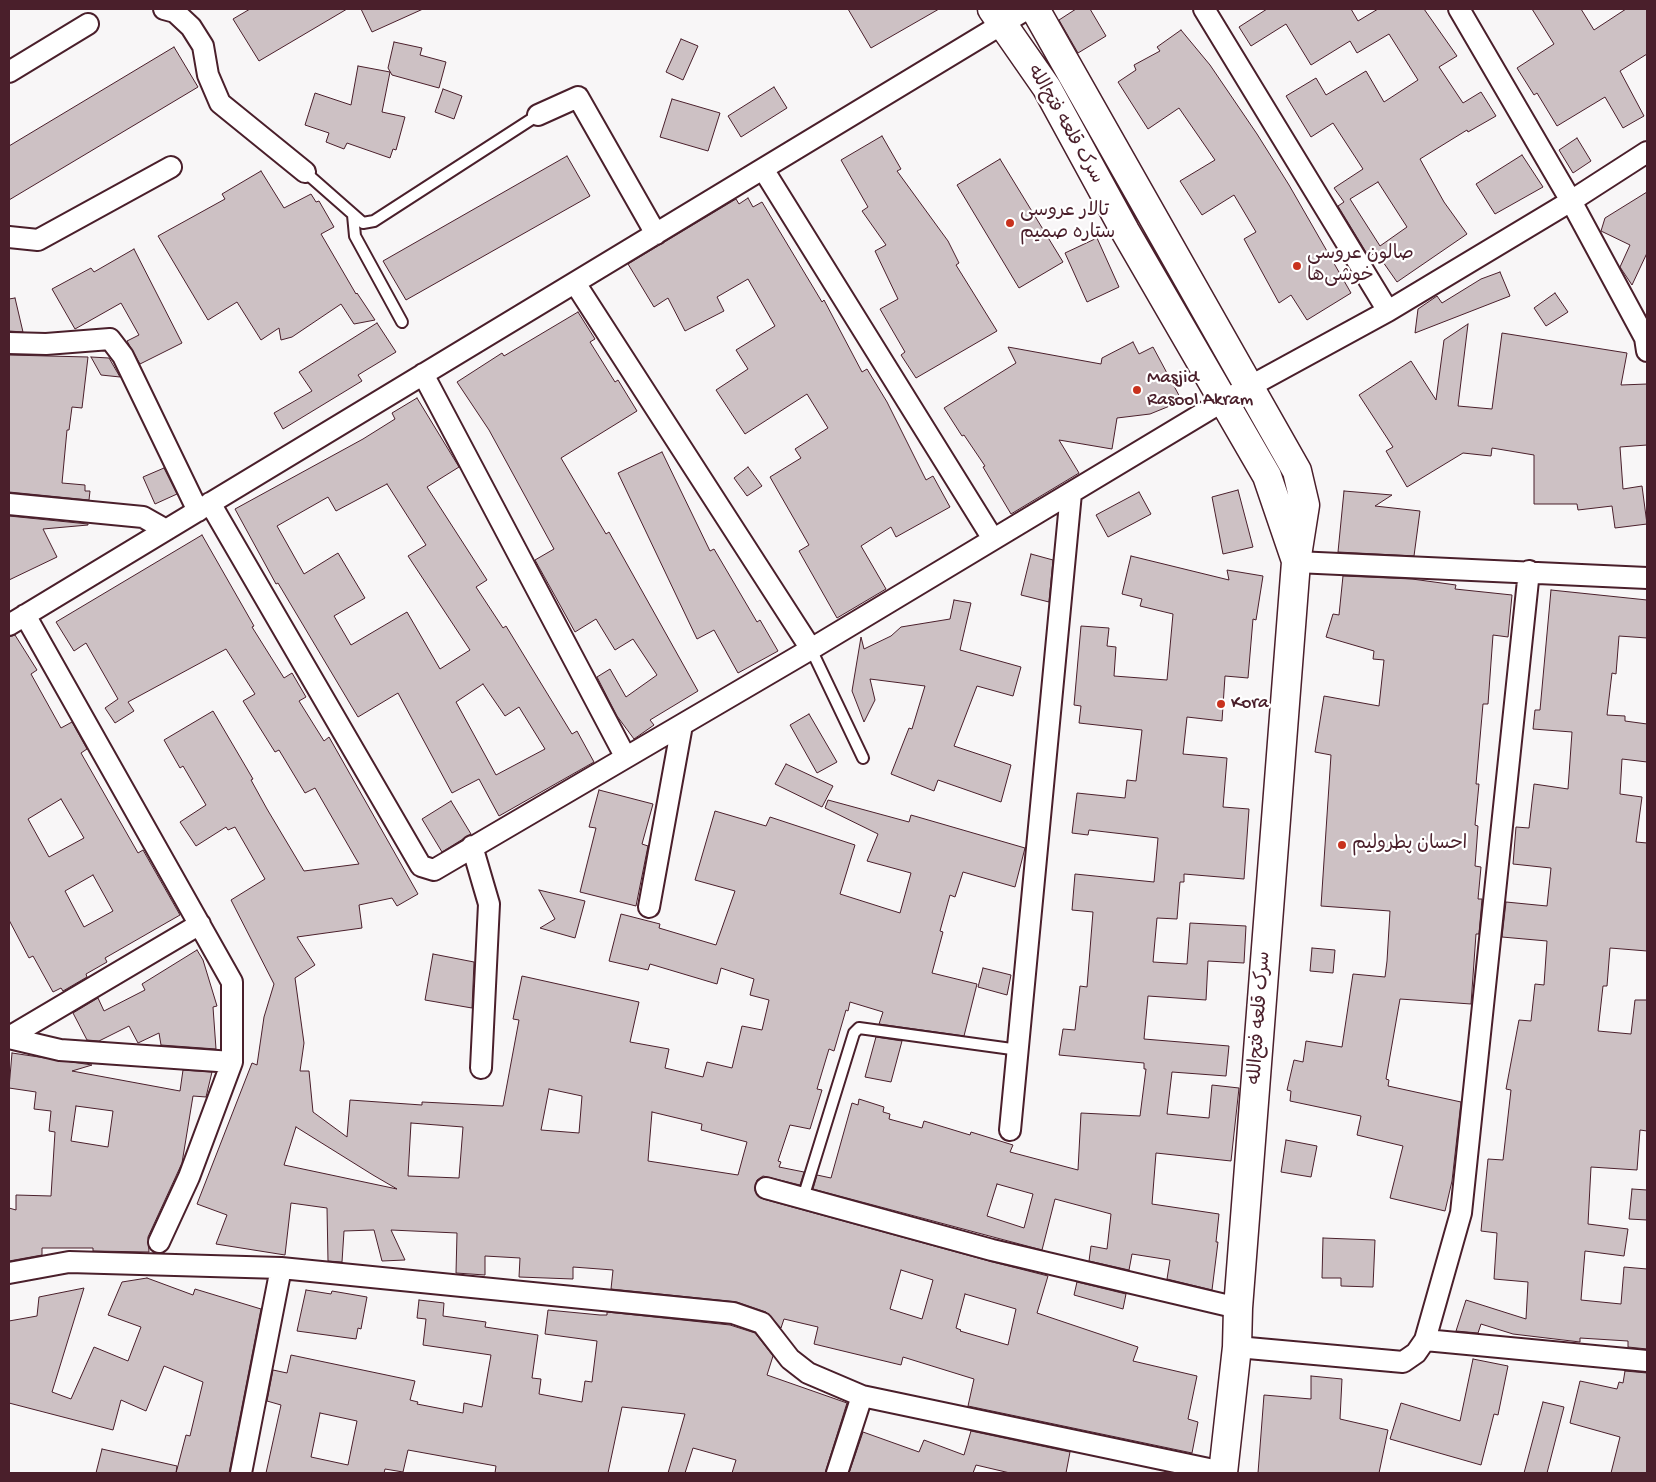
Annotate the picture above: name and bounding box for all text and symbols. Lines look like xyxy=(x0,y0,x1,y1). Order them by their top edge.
street label: سرک قلعه فتح‌الله xyxy=(1021,61,1107,189)
place label: تالار عروسی ستاره صمیم xyxy=(1020,201,1115,245)
marker: تالار عروسی ستاره صمیم xyxy=(1004,217,1016,229)
place label: صالون عروسی خوشی‌ها xyxy=(1307,244,1414,288)
marker: صالون عروسی خوشی‌ها xyxy=(1291,260,1303,272)
place label: Masjid Rasool Akram xyxy=(1147,368,1253,412)
marker: Masjid Rasool Akram xyxy=(1131,384,1143,396)
place label: Kora xyxy=(1231,693,1269,715)
marker: Kora xyxy=(1215,698,1227,710)
place label: احسان پطرولیم xyxy=(1352,834,1467,856)
marker: احسان پطرولیم xyxy=(1336,839,1348,851)
street label: سرک قلعه فتح‌الله xyxy=(1245,951,1277,1085)

